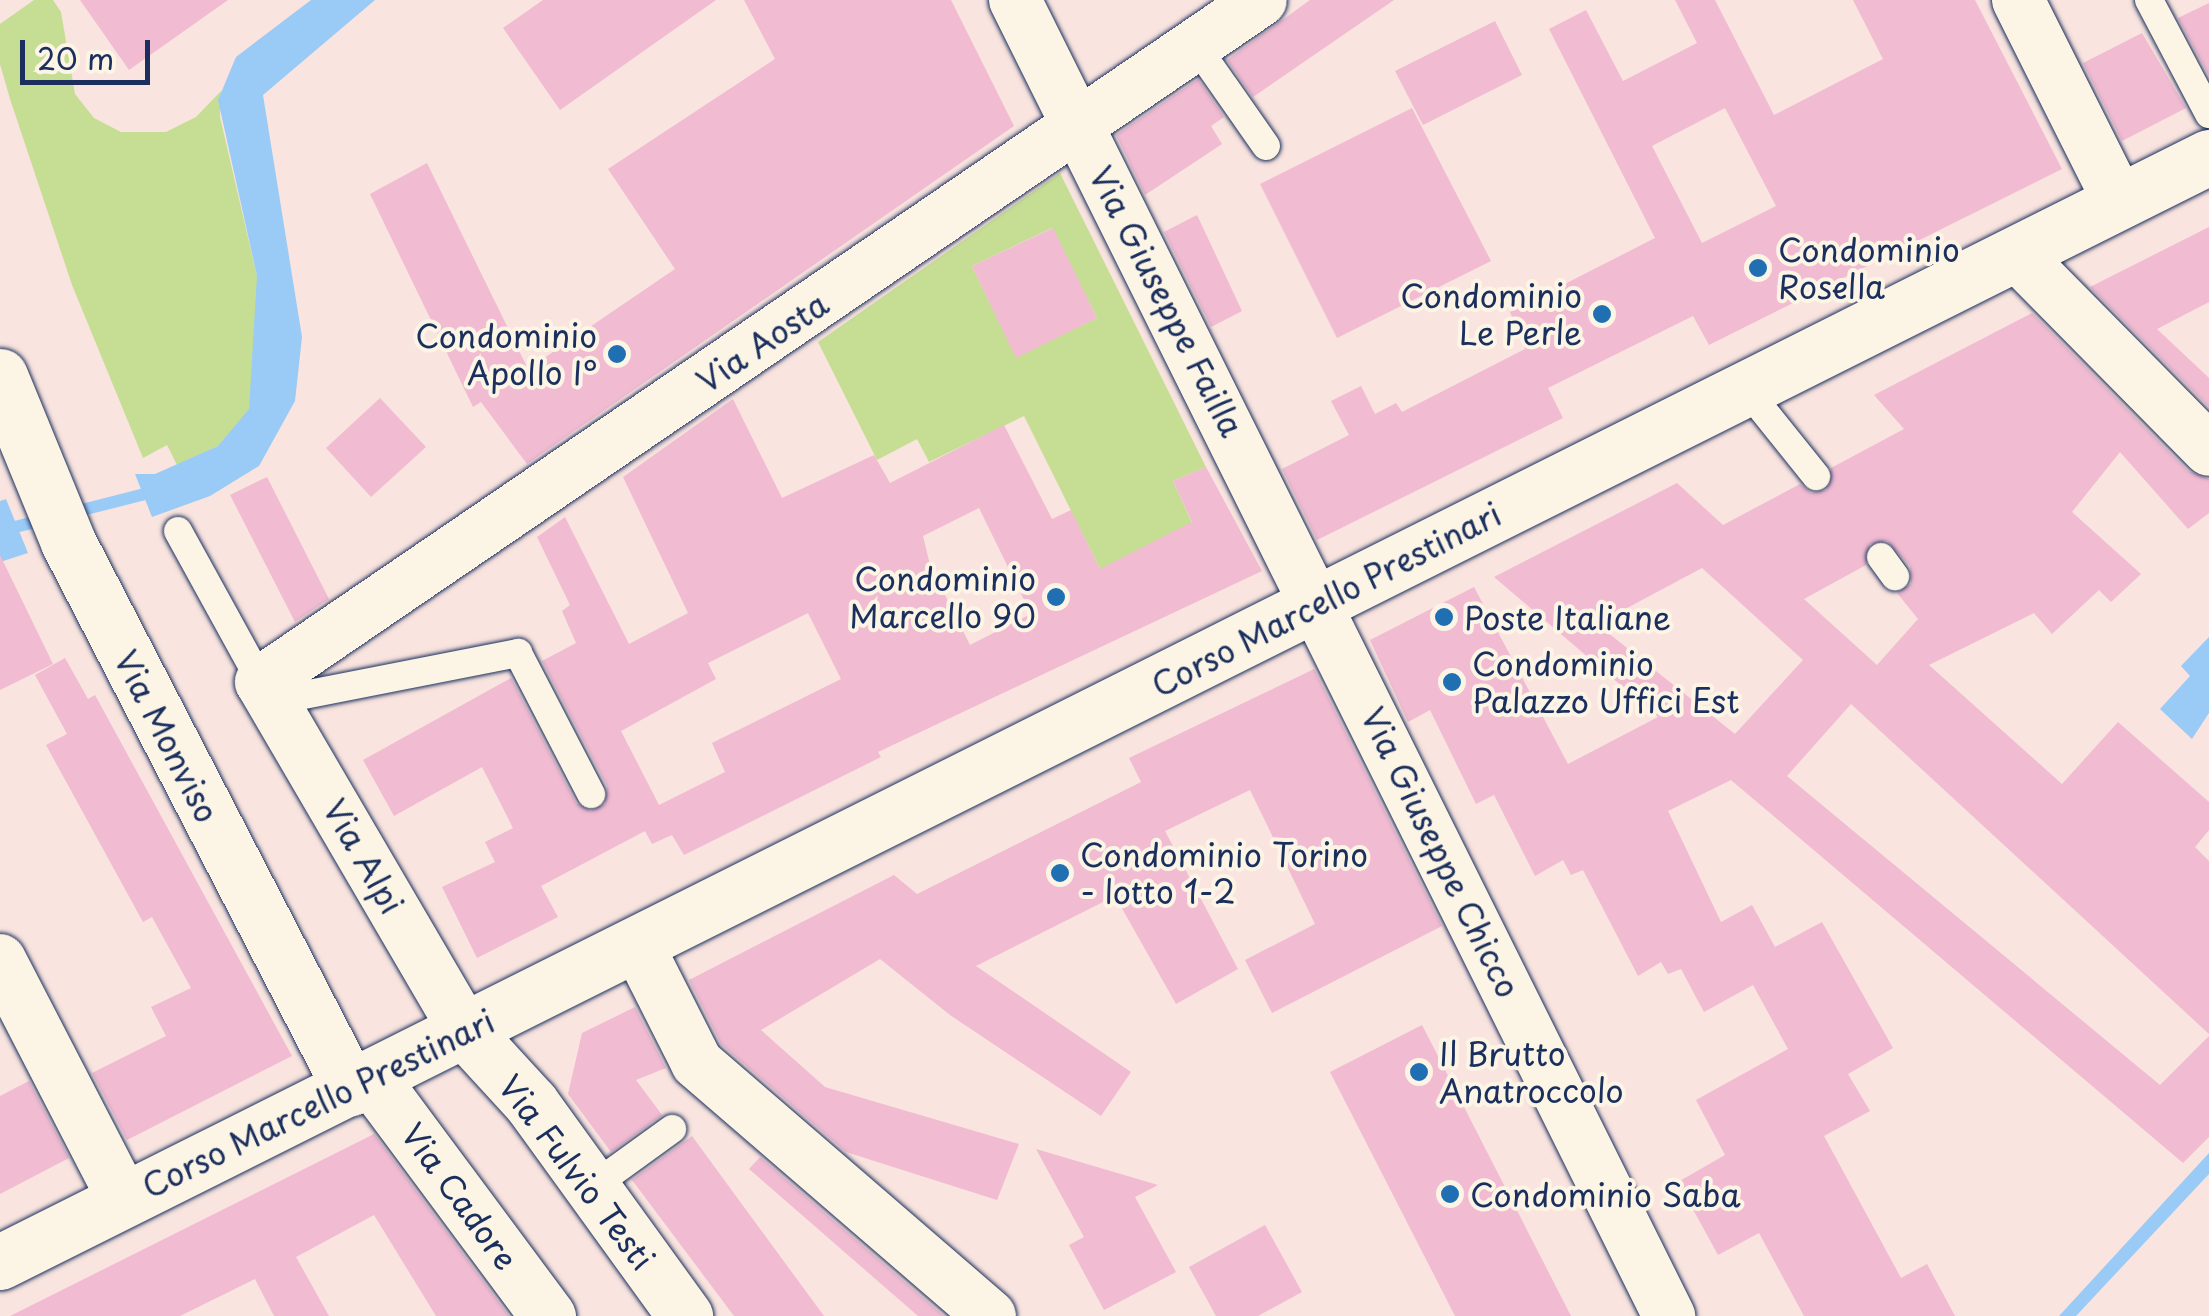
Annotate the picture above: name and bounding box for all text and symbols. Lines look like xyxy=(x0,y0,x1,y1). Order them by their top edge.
scale bar xyxy=(25,20,155,82)
text: 20 m xyxy=(37,35,114,80)
street label: Via Giuseppe Failla xyxy=(1082,160,1252,442)
place label: Condominio Rosella xyxy=(1778,231,1960,306)
marker: Condominio Rosella xyxy=(1747,257,1769,279)
place label: Condominio Le Perle xyxy=(1400,277,1582,352)
street label: Via Aosta xyxy=(689,284,835,400)
marker: Condominio Le Perle xyxy=(1591,303,1613,325)
place label: Condominio Apollo I° xyxy=(415,317,597,392)
marker: Condominio Apollo I° xyxy=(606,343,628,365)
street label: Corso Marcello Prestinari xyxy=(1142,493,1510,705)
place label: Condominio Marcello 90 xyxy=(851,560,1036,635)
marker: Condominio Marcello 90 xyxy=(1045,586,1067,608)
place label: Poste Italiane xyxy=(1464,598,1671,636)
marker: Poste Italiane xyxy=(1433,606,1455,628)
street label: Via Monviso xyxy=(108,644,226,828)
place label: Condominio Palazzo Uffici Est xyxy=(1472,645,1744,720)
marker: Condominio Palazzo Uffici Est xyxy=(1441,671,1463,693)
street label: Via Giuseppe Chicco xyxy=(1354,702,1528,1002)
street label: Via Alpi xyxy=(316,793,412,919)
place label: Condominio Torino - lotto 1-2 xyxy=(1080,836,1367,911)
marker: Condominio Torino - lotto 1-2 xyxy=(1049,862,1071,884)
street label: Corso Marcello Prestinari xyxy=(133,1000,503,1206)
place label: Il Brutto Anatroccolo xyxy=(1439,1035,1623,1110)
marker: Il Brutto Anatroccolo xyxy=(1408,1061,1430,1083)
street label: Via Fulvio Testi xyxy=(492,1068,662,1276)
street label: Via Cadore xyxy=(394,1115,526,1277)
place label: Condominio Saba xyxy=(1470,1175,1742,1213)
marker: Condominio Saba xyxy=(1439,1183,1461,1205)

